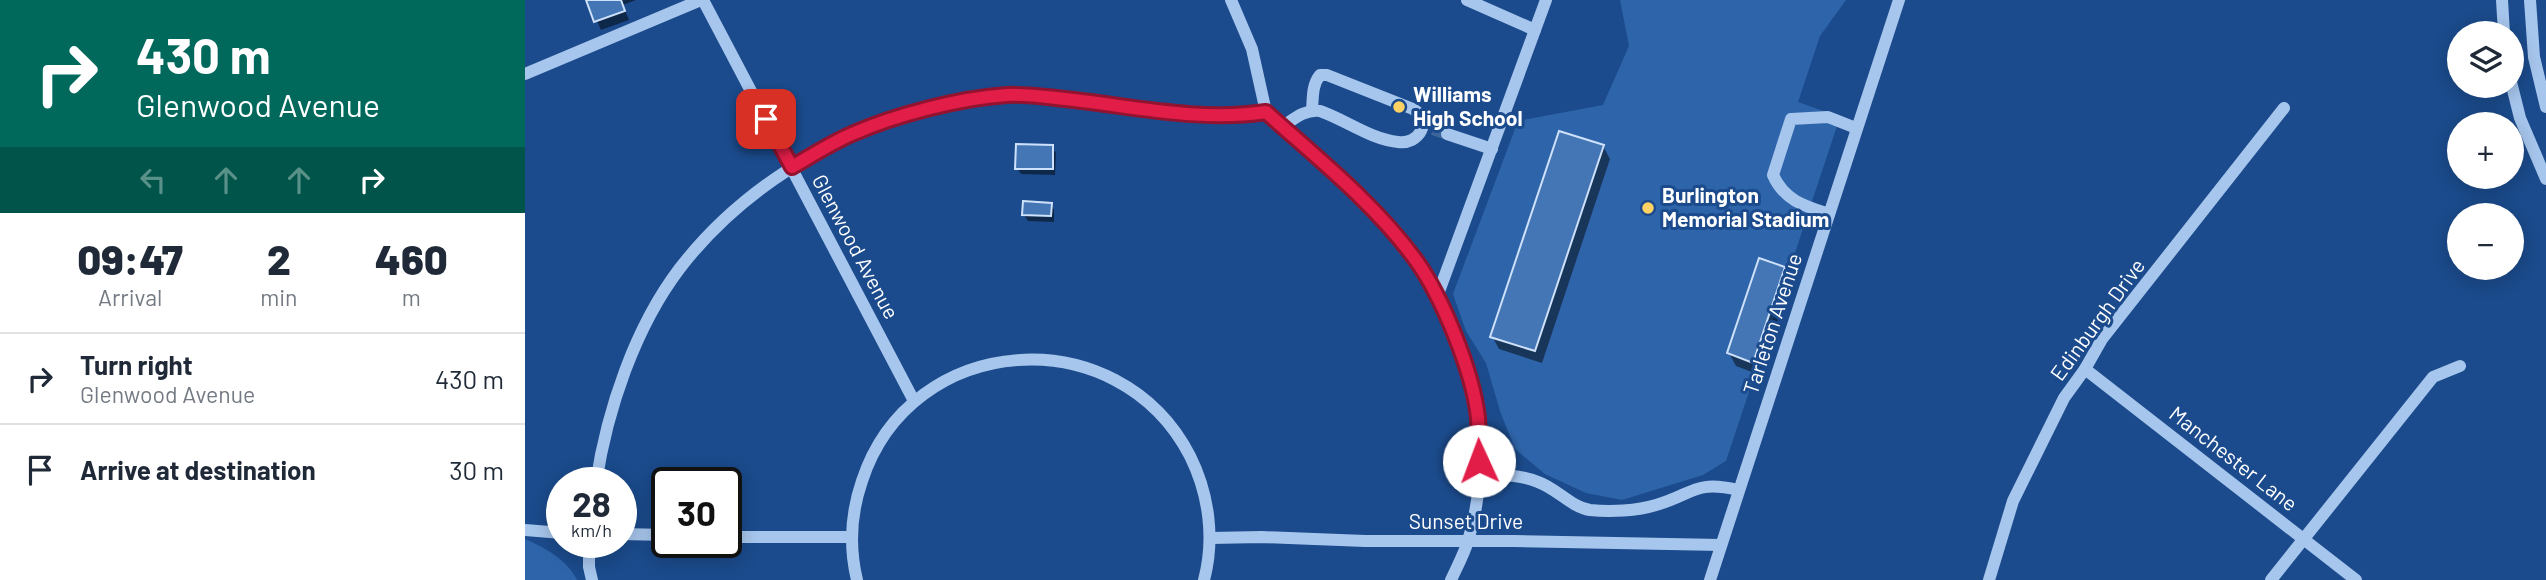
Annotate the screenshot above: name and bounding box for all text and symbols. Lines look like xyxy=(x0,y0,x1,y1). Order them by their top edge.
map controls xyxy=(2447,21,2524,280)
button: layers xyxy=(2447,21,2524,98)
text: 430 m xyxy=(136,25,271,84)
icon: right xyxy=(21,28,112,119)
place label: Williams High School xyxy=(1413,81,1523,130)
text: Glenwood Avenue xyxy=(136,85,380,123)
pin xyxy=(736,89,796,149)
marker: Williams High School xyxy=(1391,99,1407,115)
icon: arrive xyxy=(747,100,785,138)
button: + xyxy=(2447,112,2524,189)
icon: left xyxy=(134,161,172,199)
icon: ahead xyxy=(207,161,245,199)
icon: ahead xyxy=(280,161,318,199)
icon: right xyxy=(353,161,391,199)
street label: Glenwood Avenue xyxy=(808,170,905,323)
place label: Burlington Memorial Stadium xyxy=(1662,182,1829,231)
marker: Burlington Memorial Stadium xyxy=(1640,200,1656,216)
button: − xyxy=(2447,203,2524,280)
text: 09:47 xyxy=(77,233,183,283)
text: 2 xyxy=(267,233,291,283)
text: 460 xyxy=(375,233,448,283)
street label: Tarleton Avenue xyxy=(1737,250,1806,397)
street label: Edinburgh Drive xyxy=(2044,253,2149,385)
text: Arrival xyxy=(98,283,162,311)
text: min xyxy=(260,283,297,311)
text: m xyxy=(402,283,421,311)
text: Turn right xyxy=(80,349,193,380)
icon: right xyxy=(21,360,59,398)
text: 430 m xyxy=(435,363,504,394)
text: Glenwood Avenue xyxy=(80,380,255,408)
street label: Manchester Lane xyxy=(2165,400,2303,516)
position arrow xyxy=(1442,424,1516,498)
icon: arrive xyxy=(21,451,59,489)
text: Arrive at destination xyxy=(80,454,316,485)
text: 30 m xyxy=(449,454,504,485)
speed limit sign: 30 xyxy=(651,467,742,558)
text: 28 xyxy=(572,482,611,524)
street label: Sunset Drive xyxy=(1409,508,1523,533)
text: km/h xyxy=(571,519,612,541)

